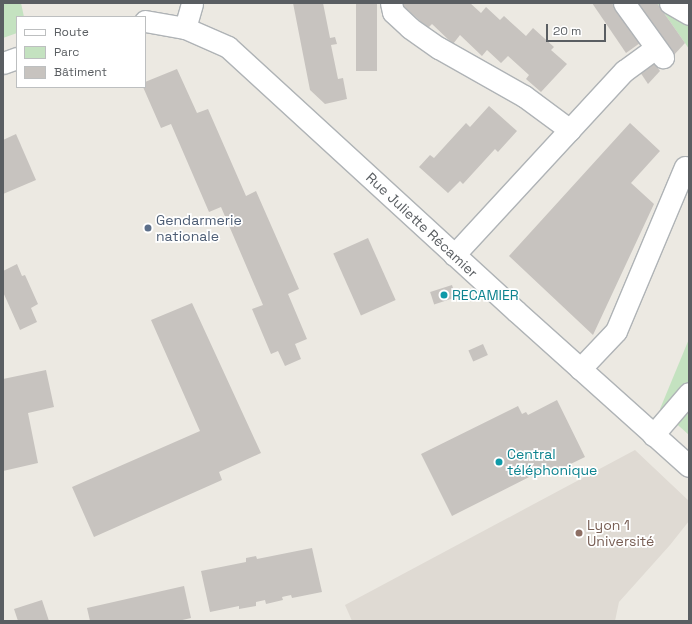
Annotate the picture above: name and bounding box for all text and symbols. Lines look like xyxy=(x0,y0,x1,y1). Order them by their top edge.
legend xyxy=(16,16,146,88)
scale bar xyxy=(548,16,608,42)
text: 20 m xyxy=(553,23,581,39)
text: Route xyxy=(54,24,89,40)
text: Parc xyxy=(54,44,79,60)
text: Bâtiment xyxy=(54,64,107,80)
street label: Rue Juliette Récamier xyxy=(363,169,481,281)
place label: Gendarmerie nationale xyxy=(156,212,242,244)
marker: Gendarmerie nationale xyxy=(143,223,153,233)
place label: RECAMIER xyxy=(452,287,519,303)
marker: RECAMIER xyxy=(439,290,449,300)
place label: Central téléphonique xyxy=(507,446,597,478)
marker: Central téléphonique xyxy=(494,457,504,467)
place label: Lyon 1 Université xyxy=(587,517,654,550)
marker: Lyon 1 Université xyxy=(574,528,584,538)

